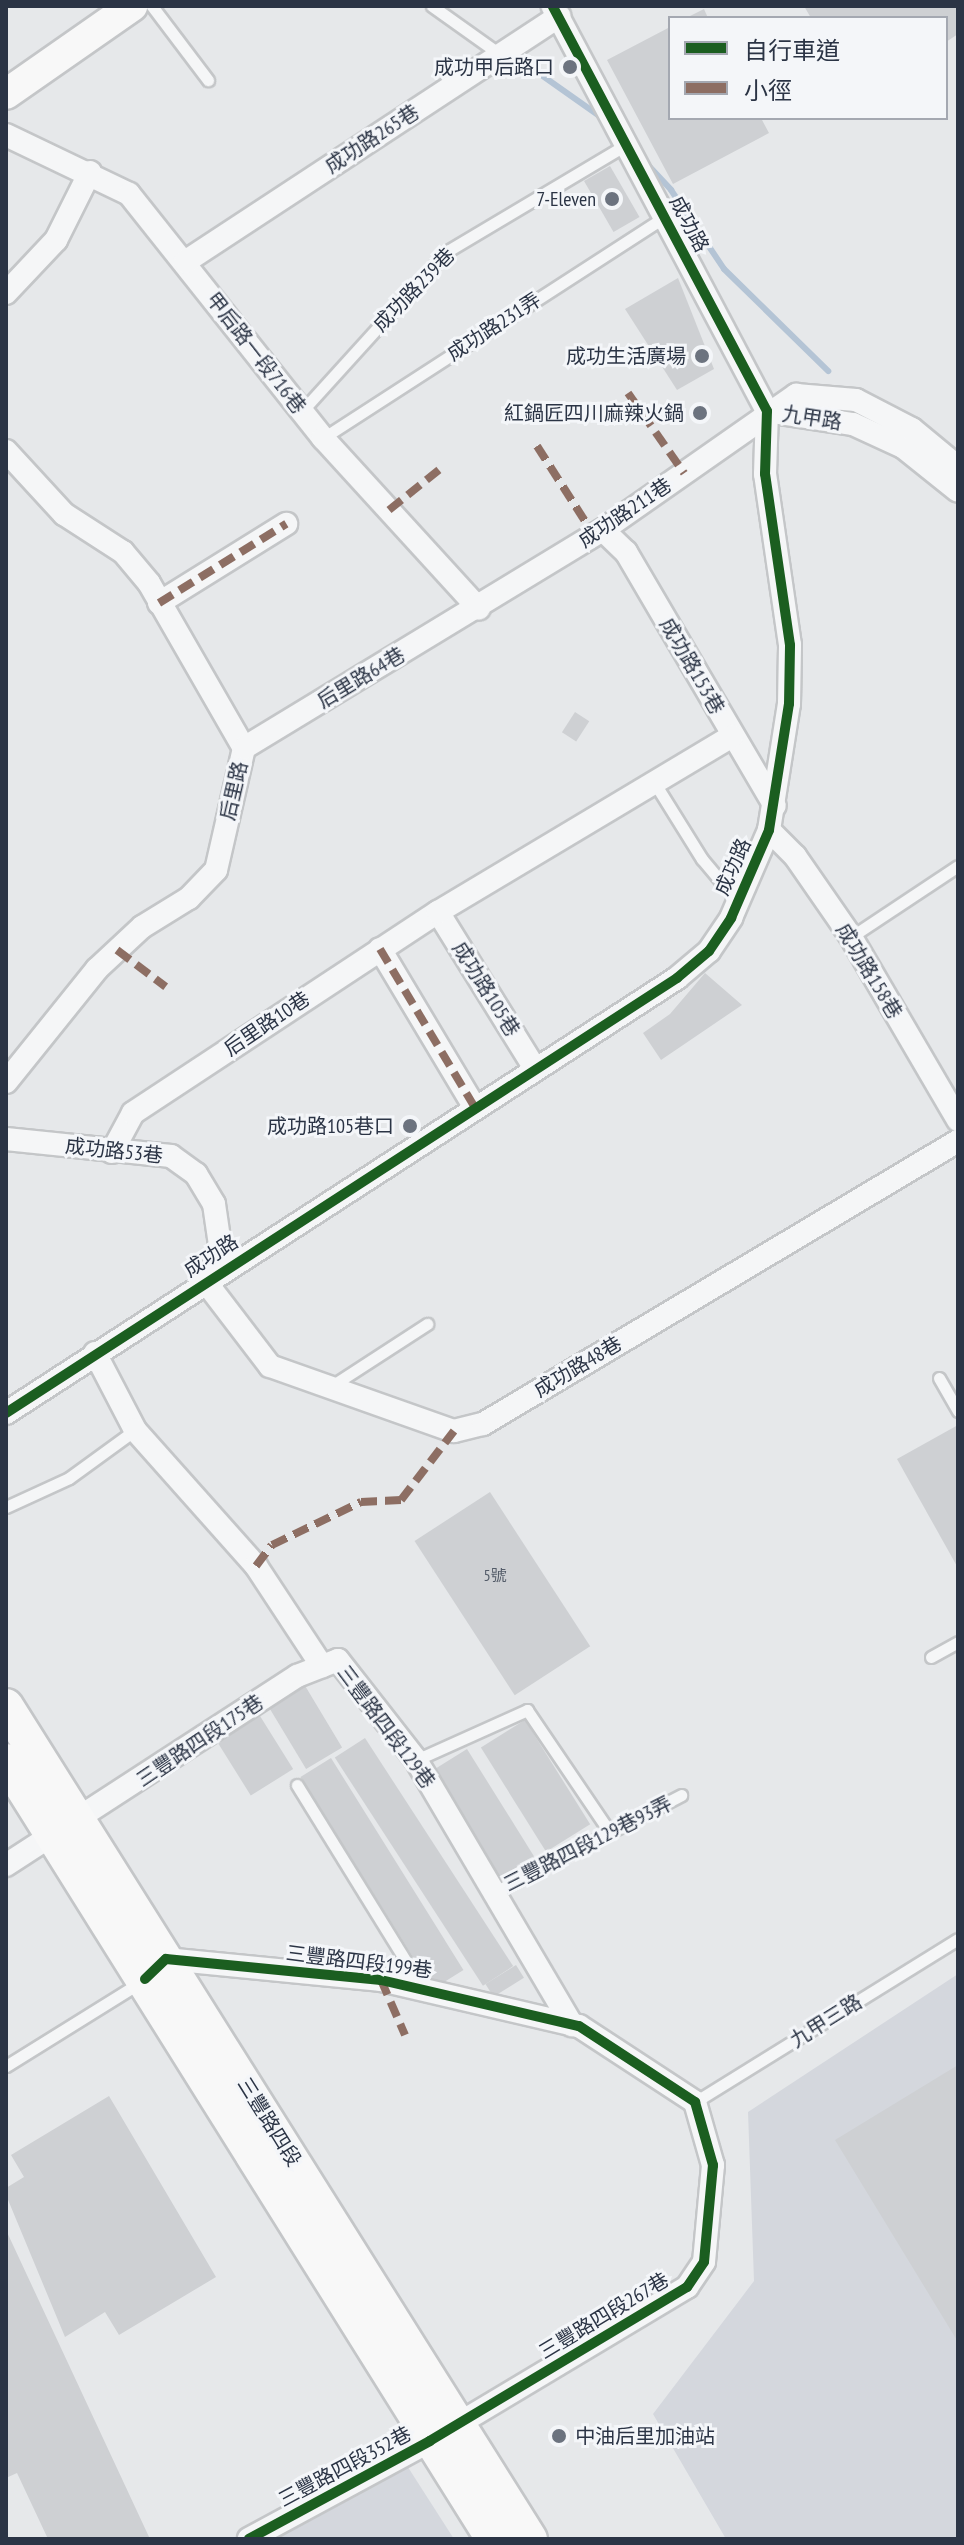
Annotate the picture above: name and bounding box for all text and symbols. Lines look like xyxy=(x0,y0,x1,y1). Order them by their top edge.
legend xyxy=(668,16,948,120)
text: 自行車道 xyxy=(744,35,840,66)
place label: 成功甲后路口 xyxy=(434,55,554,79)
marker: 成功甲后路口 xyxy=(561,58,579,76)
text: 小徑 xyxy=(744,75,792,106)
street label: 成功路265巷 xyxy=(321,100,423,178)
place label: 7-Eleven xyxy=(536,187,596,211)
marker: 7-Eleven xyxy=(603,190,621,208)
street label: 成功路 xyxy=(664,192,714,256)
street label: 成功路239巷 xyxy=(368,243,460,337)
street label: 甲后路一段716巷 xyxy=(201,288,311,418)
street label: 成功路231弄 xyxy=(443,288,545,366)
place label: 成功生活廣場 xyxy=(566,344,686,368)
marker: 成功生活廣場 xyxy=(693,347,711,365)
place label: 紅鍋匠四川麻辣火鍋 xyxy=(504,401,684,425)
street label: 九甲路 xyxy=(780,401,844,435)
marker: 紅鍋匠四川麻辣火鍋 xyxy=(691,404,709,422)
street label: 成功路211巷 xyxy=(574,473,676,553)
street label: 成功路153巷 xyxy=(655,614,729,718)
street label: 后里路64巷 xyxy=(313,642,409,714)
street label: 后里路 xyxy=(216,759,252,823)
street label: 成功路 xyxy=(710,835,756,899)
street label: 成功路158巷 xyxy=(831,919,907,1023)
street label: 成功路105巷 xyxy=(447,937,525,1041)
street label: 后里路10巷 xyxy=(220,987,314,1061)
place label: 成功路105巷口 xyxy=(267,1114,394,1138)
marker: 成功路105巷口 xyxy=(401,1117,419,1135)
street label: 成功路53巷 xyxy=(64,1134,164,1168)
street label: 成功路 xyxy=(179,1230,243,1282)
street label: 成功路48巷 xyxy=(530,1331,626,1403)
house number: 5號 xyxy=(483,1565,507,1585)
street label: 三豐路四段129巷 xyxy=(332,1661,440,1793)
street label: 三豐路四段175巷 xyxy=(132,1690,268,1792)
street label: 三豐路四段129巷93弄 xyxy=(500,1791,676,1897)
street label: 三豐路四段199巷 xyxy=(285,1941,433,1983)
street label: 九甲三路 xyxy=(786,1990,866,2052)
street label: 三豐路四段 xyxy=(232,2073,306,2171)
street label: 三豐路四段267巷 xyxy=(535,2268,673,2364)
street label: 三豐路四段352巷 xyxy=(274,2422,416,2512)
place label: 中油后里加油站 xyxy=(575,2424,715,2448)
marker: 中油后里加油站 xyxy=(550,2427,568,2445)

